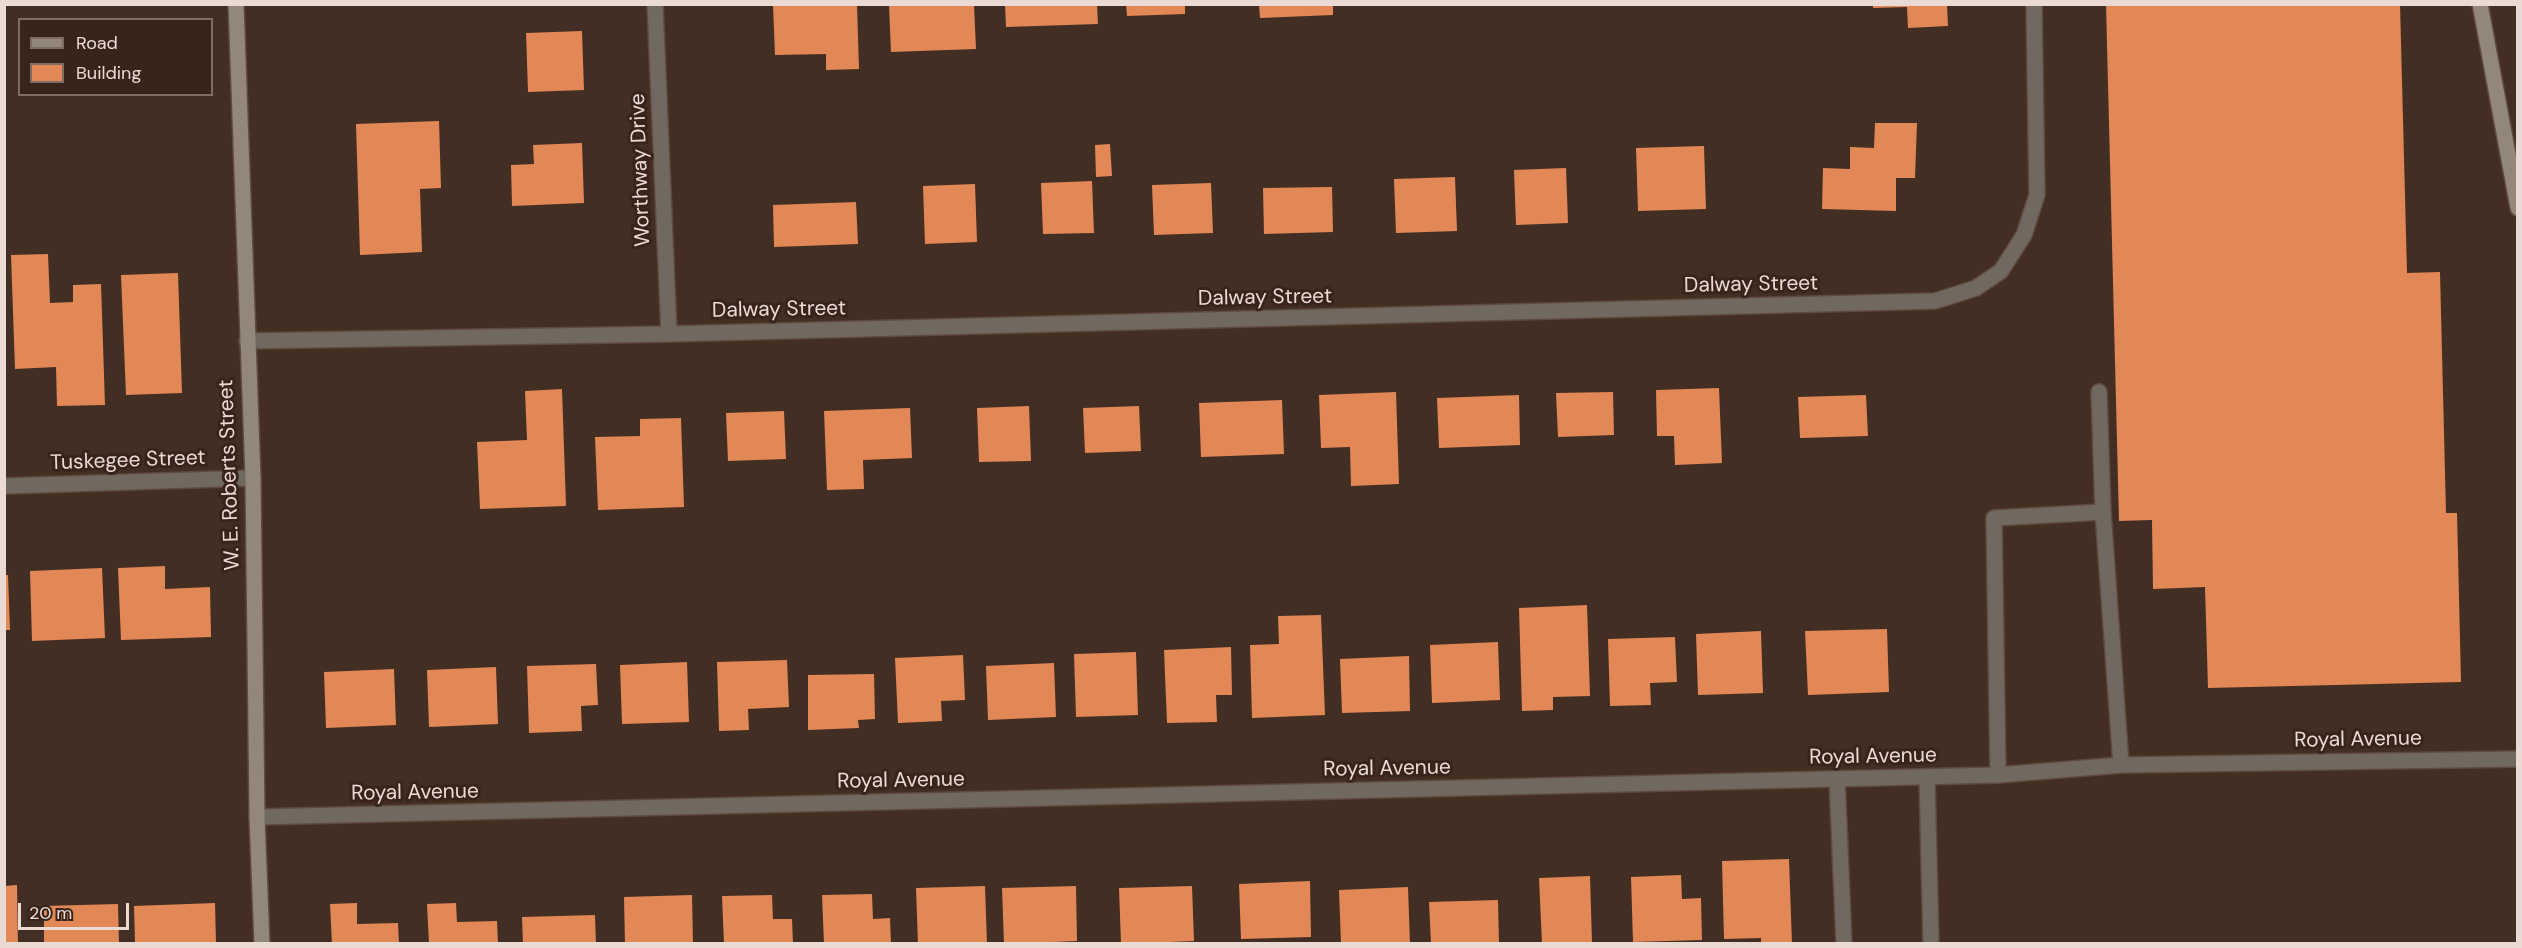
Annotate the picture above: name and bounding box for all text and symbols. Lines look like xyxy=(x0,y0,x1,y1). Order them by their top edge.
legend xyxy=(18,18,213,96)
text: Road xyxy=(76,31,118,55)
text: Building xyxy=(76,61,141,85)
street label: Worthway Drive xyxy=(626,93,656,247)
street label: Dalway Street xyxy=(1684,271,1818,299)
street label: Dalway Street xyxy=(1198,284,1332,312)
street label: Dalway Street xyxy=(712,296,846,324)
street label: W. E. Roberts Street xyxy=(214,379,246,571)
street label: Tuskegee Street xyxy=(50,446,206,476)
street label: Royal Avenue xyxy=(2294,726,2422,754)
street label: Royal Avenue xyxy=(1809,743,1937,771)
street label: Royal Avenue xyxy=(1323,755,1451,783)
street label: Royal Avenue xyxy=(837,767,965,795)
street label: Royal Avenue xyxy=(351,779,479,807)
scale bar xyxy=(21,891,132,929)
text: 20 m xyxy=(29,901,72,925)

